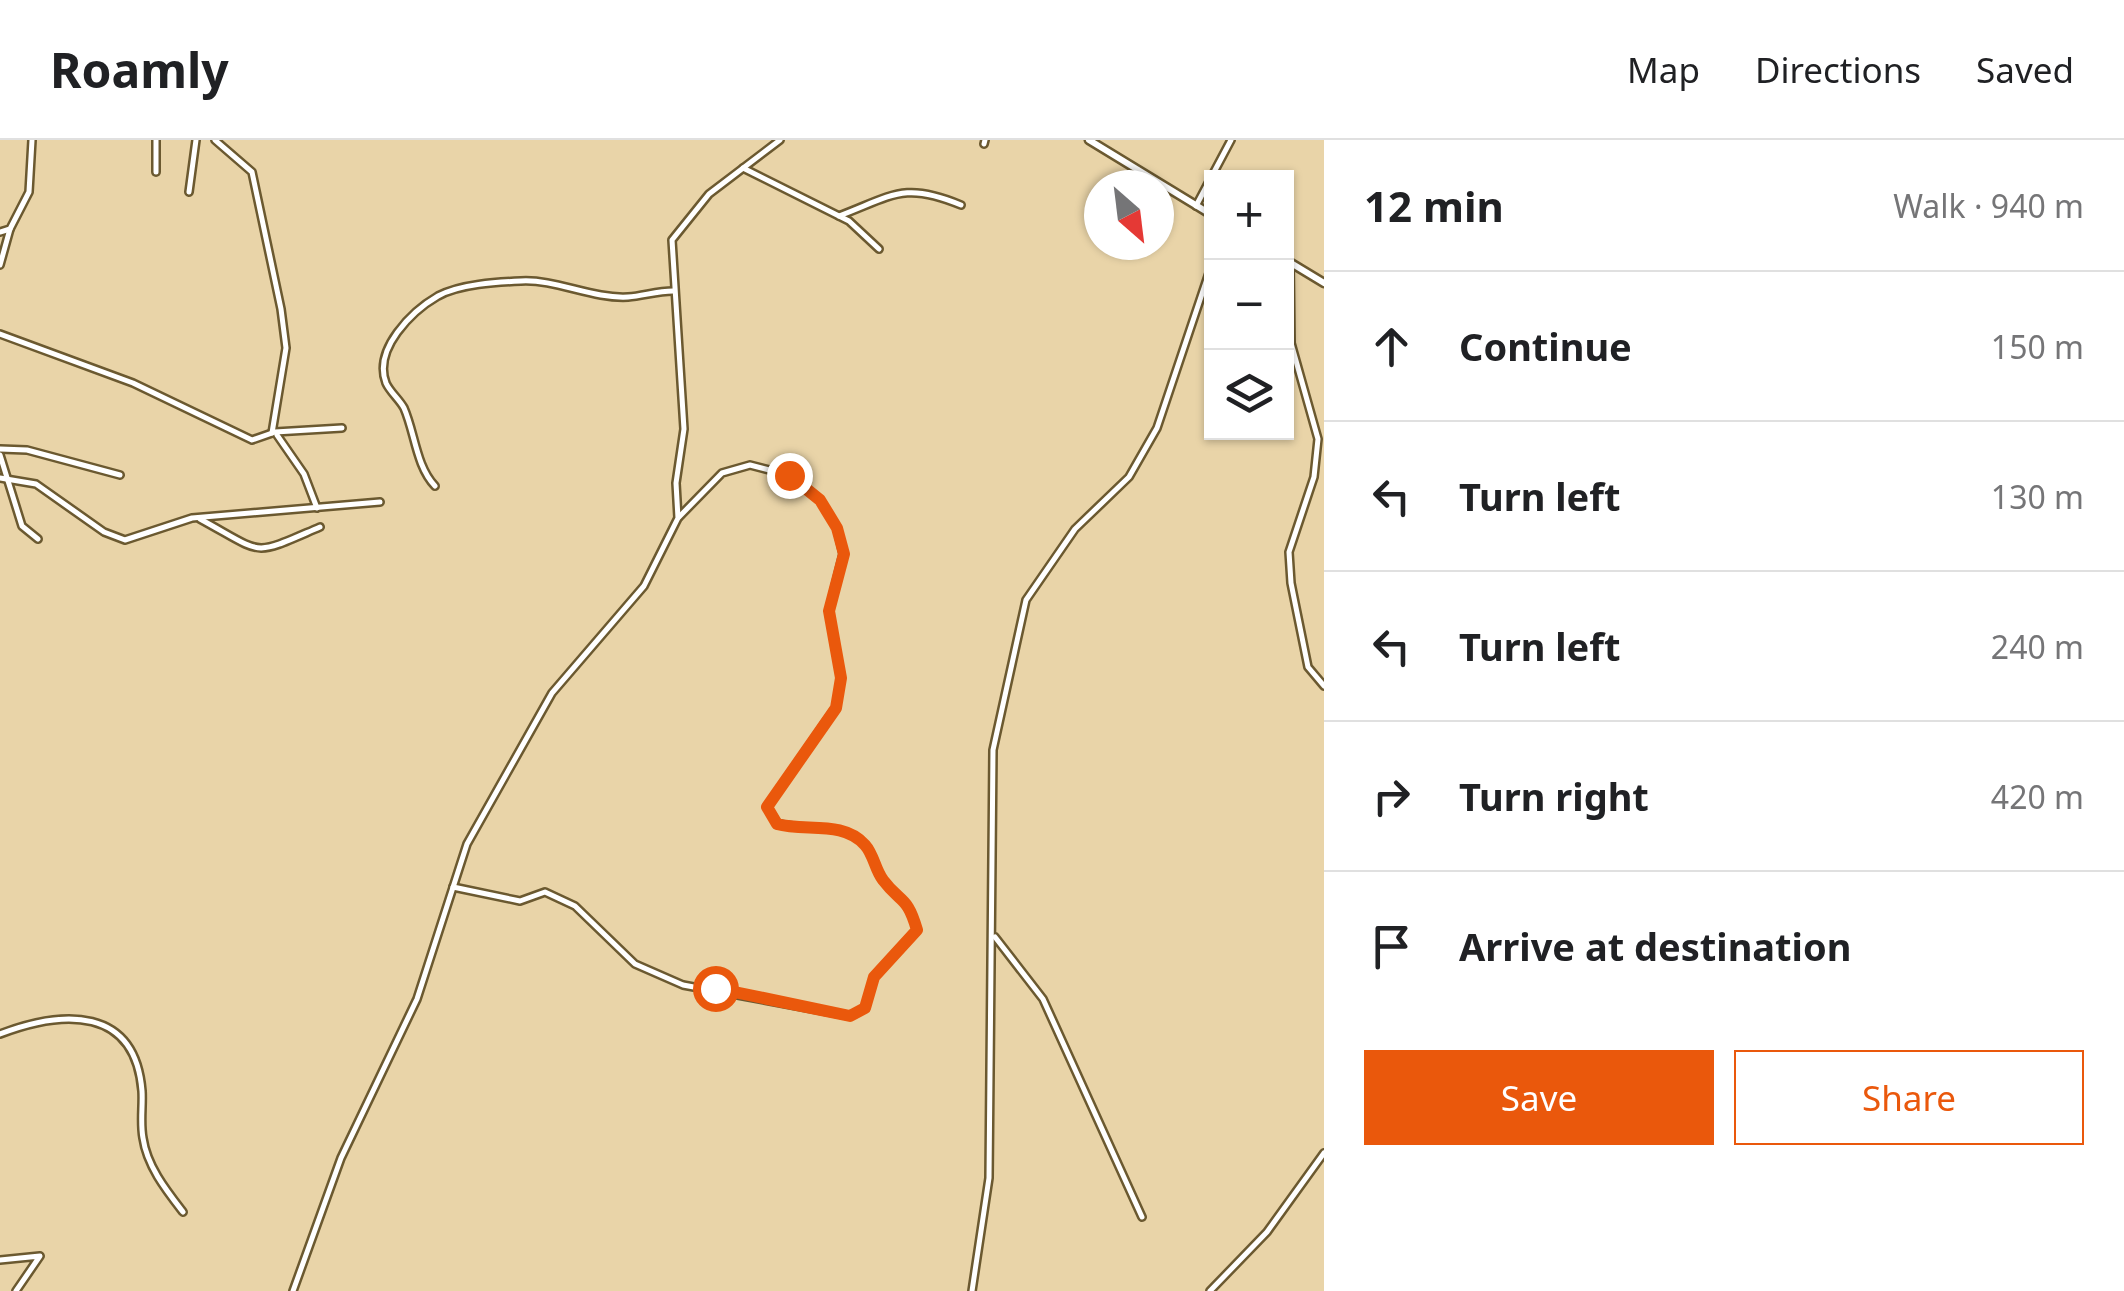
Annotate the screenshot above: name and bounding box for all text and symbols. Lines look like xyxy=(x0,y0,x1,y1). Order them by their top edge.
text: Roamly xyxy=(50,37,229,102)
text: Map xyxy=(1627,46,1700,93)
text: Directions xyxy=(1755,46,1921,93)
text: Saved xyxy=(1976,46,2074,93)
north arrow xyxy=(1084,170,1174,260)
map controls xyxy=(1204,170,1294,440)
button: + xyxy=(1204,170,1294,260)
text: 12 min xyxy=(1364,177,1504,234)
text: Walk · 940 m xyxy=(1893,184,2084,227)
button: − xyxy=(1204,260,1294,350)
icon: ahead xyxy=(1364,319,1419,374)
text: Continue xyxy=(1459,320,1632,372)
text: 150 m xyxy=(1991,325,2084,368)
button: layers xyxy=(1204,350,1294,440)
route end xyxy=(767,453,813,499)
icon: left xyxy=(1364,469,1419,524)
text: Turn left xyxy=(1459,470,1621,522)
text: 130 m xyxy=(1991,475,2084,518)
icon: left xyxy=(1364,619,1419,674)
text: Turn left xyxy=(1459,620,1621,672)
text: 240 m xyxy=(1991,625,2084,668)
icon: right xyxy=(1364,769,1419,824)
text: Turn right xyxy=(1459,770,1649,822)
text: 420 m xyxy=(1991,775,2084,818)
icon: arrive xyxy=(1364,919,1419,974)
text: Arrive at destination xyxy=(1459,920,1851,972)
route start xyxy=(693,966,739,1012)
button: Save xyxy=(1364,1050,1714,1145)
button: Share xyxy=(1734,1050,2084,1145)

